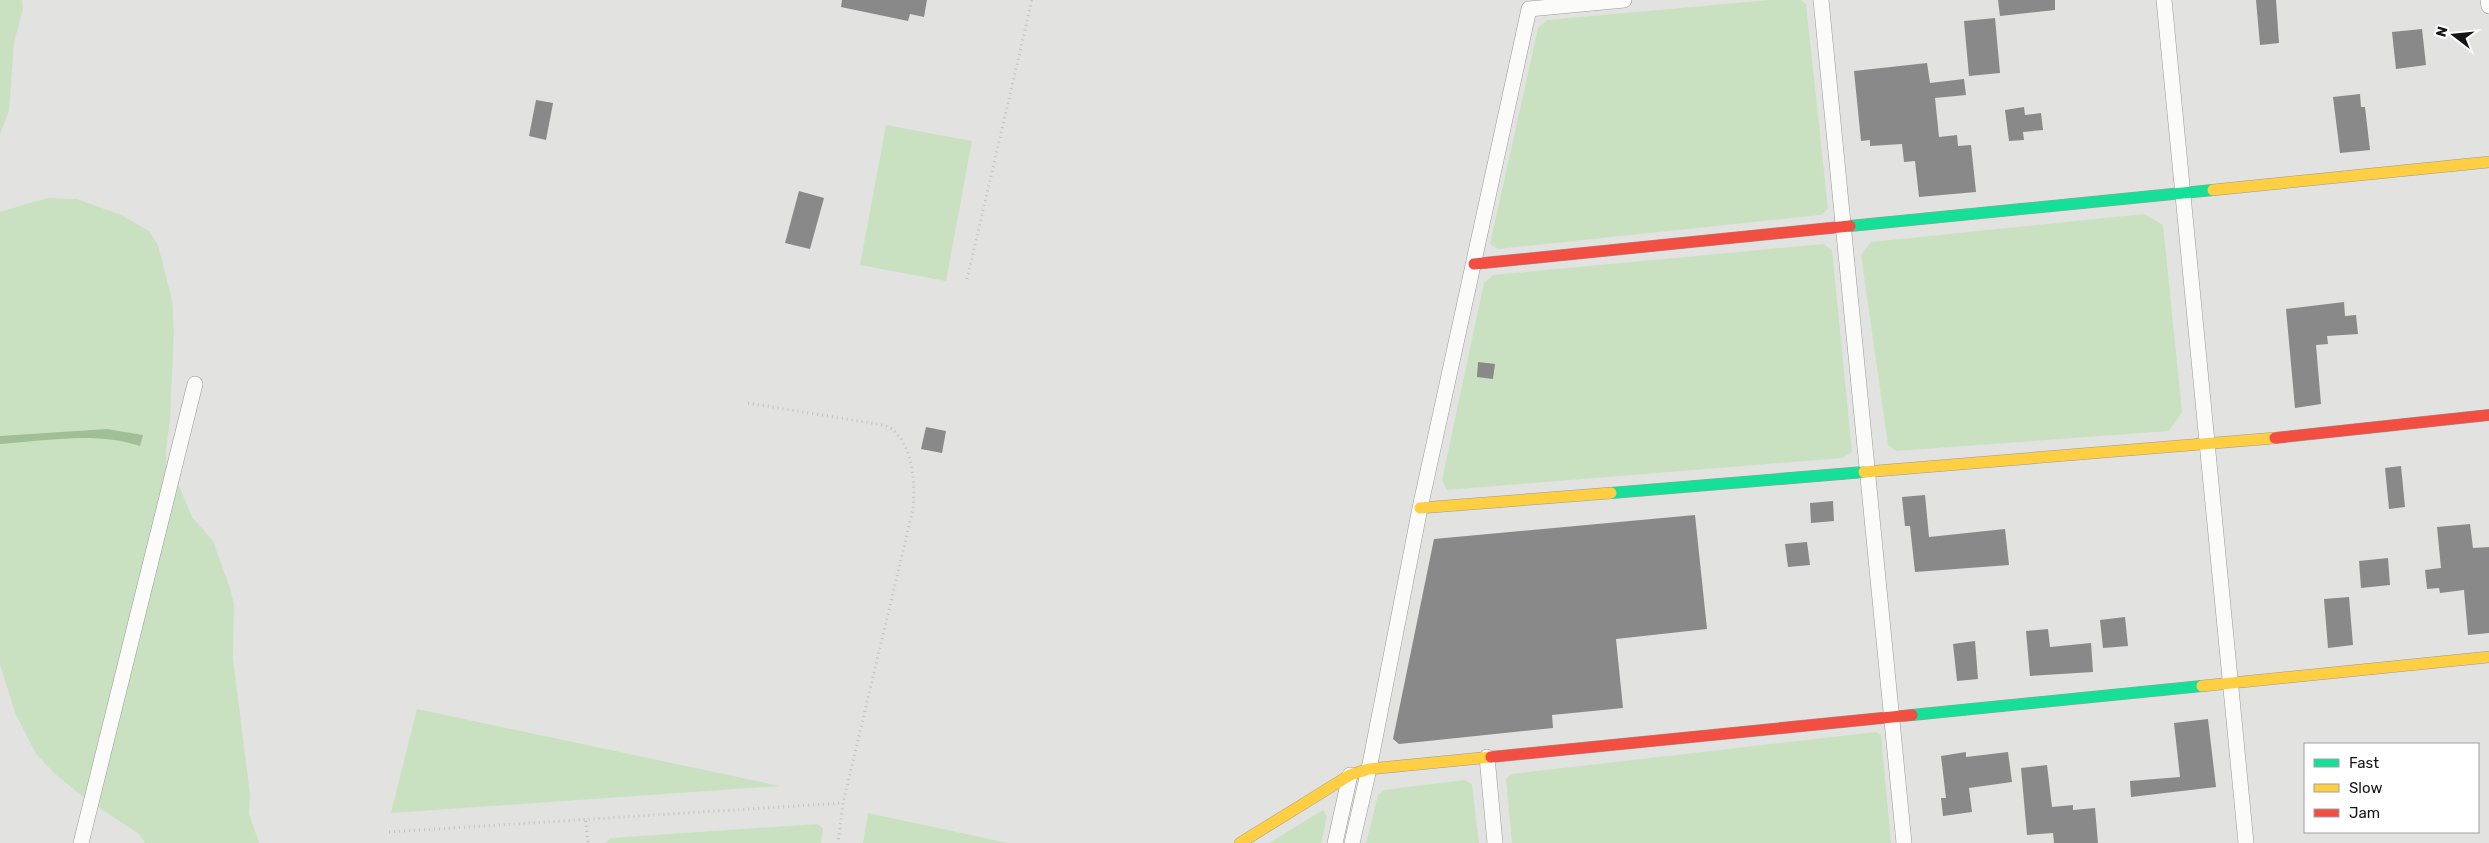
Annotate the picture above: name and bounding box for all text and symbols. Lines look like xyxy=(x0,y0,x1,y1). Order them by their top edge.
north arrow xyxy=(2429,10,2479,60)
text: N xyxy=(2432,24,2452,39)
legend xyxy=(2304,743,2479,833)
text: Fast xyxy=(2349,754,2379,772)
text: Slow xyxy=(2349,779,2382,797)
text: Jam xyxy=(2349,804,2380,822)

